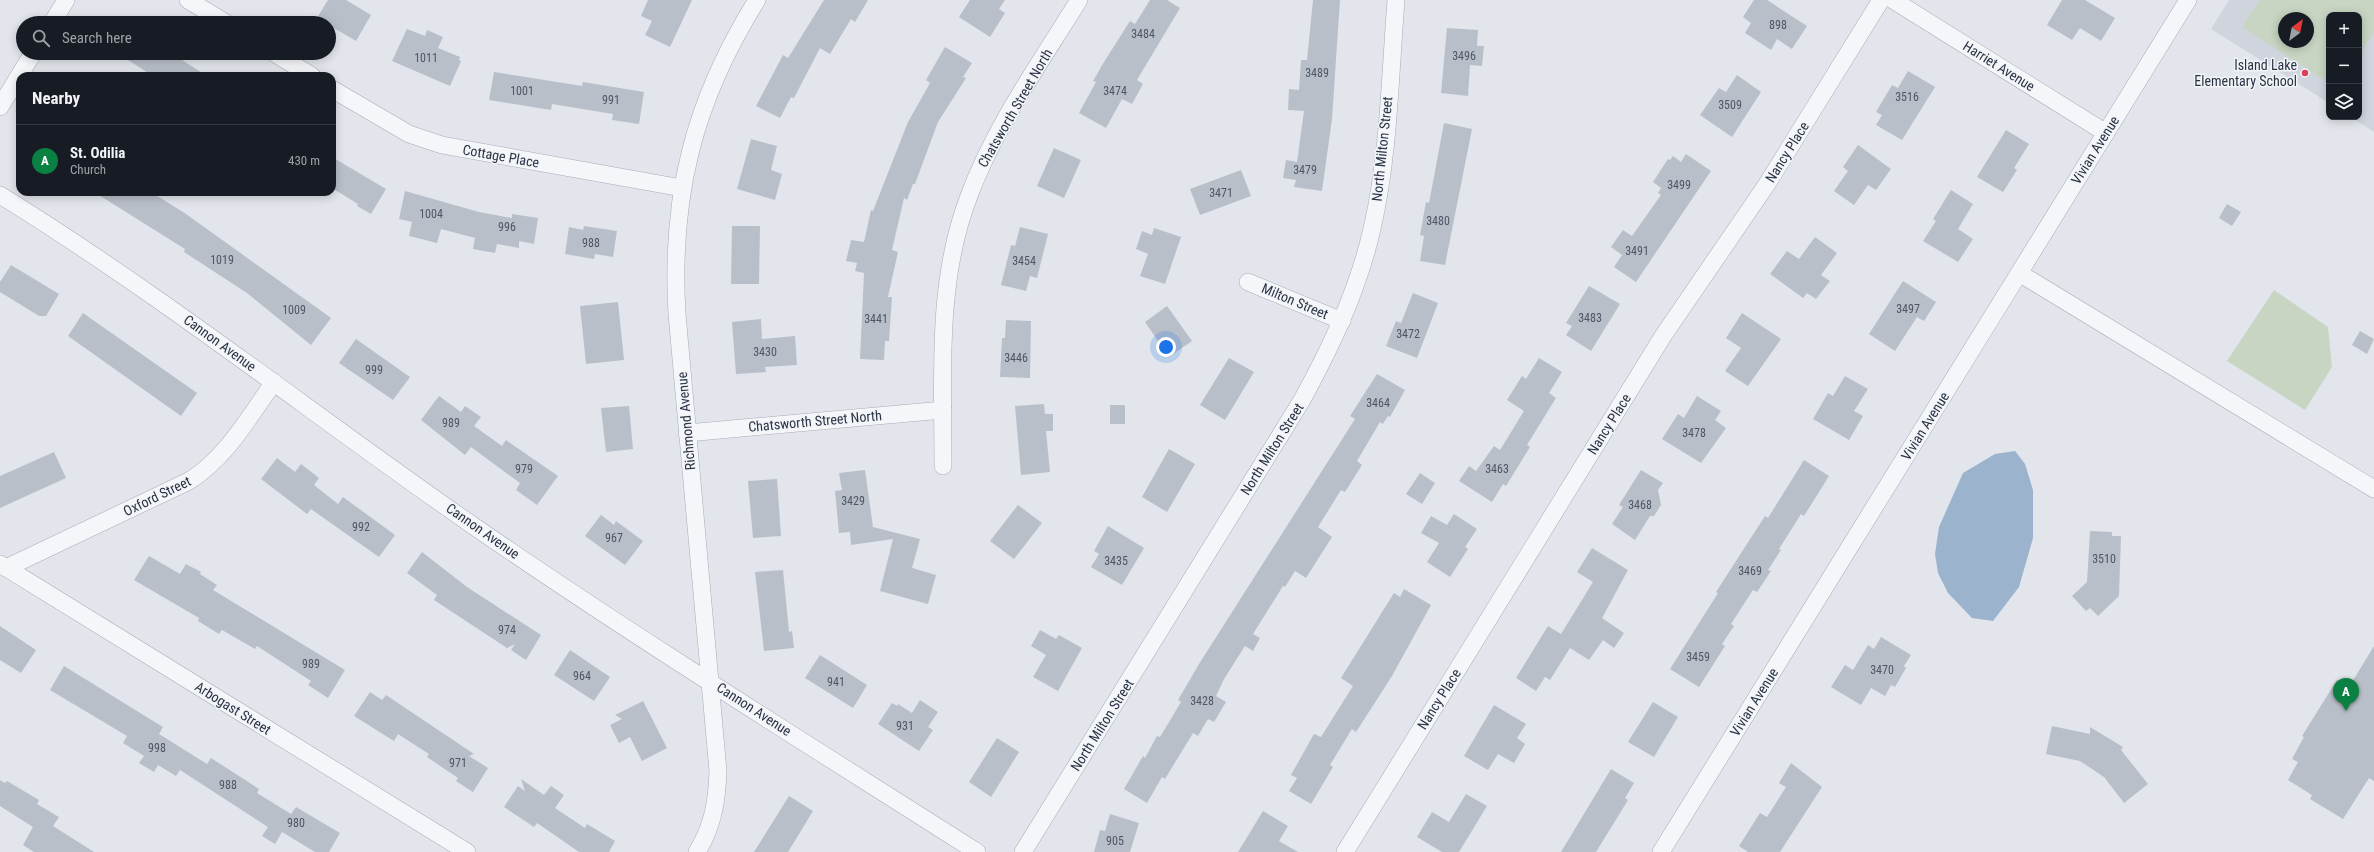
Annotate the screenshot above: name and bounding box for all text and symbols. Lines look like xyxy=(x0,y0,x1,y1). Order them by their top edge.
north arrow xyxy=(2278,12,2314,48)
map controls xyxy=(2326,12,2362,120)
button: + xyxy=(2326,12,2362,48)
search box xyxy=(16,16,336,60)
house number: 898 xyxy=(1769,18,1787,32)
icon: search xyxy=(30,27,52,49)
house number: 3484 xyxy=(1131,27,1155,41)
text: Search here xyxy=(62,29,132,47)
street label: Harriet Avenue xyxy=(1960,38,2038,95)
street label: Chatsworth Street North xyxy=(975,46,1055,170)
button: − xyxy=(2326,48,2362,84)
house number: 3496 xyxy=(1452,49,1476,63)
house number: 1011 xyxy=(414,51,438,65)
place label: Island Lake Elementary School xyxy=(2194,57,2297,89)
house number: 3489 xyxy=(1305,66,1329,80)
marker: Island Lake Elementary School xyxy=(2300,68,2310,78)
house number: 1001 xyxy=(510,84,534,98)
house number: 3474 xyxy=(1103,84,1127,98)
button: layers xyxy=(2326,84,2362,120)
text: Nearby xyxy=(32,88,80,108)
house number: 3516 xyxy=(1895,90,1919,104)
house number: 991 xyxy=(602,93,620,107)
street label: North Milton Street xyxy=(1369,96,1395,202)
house number: 3509 xyxy=(1718,98,1742,112)
street label: Vivian Avenue xyxy=(2068,113,2122,187)
street label: Nancy Place xyxy=(1762,118,1812,185)
street label: Cottage Place xyxy=(462,141,541,171)
text: St. Odilia xyxy=(70,144,125,162)
text: A xyxy=(41,153,49,168)
text: 430 m xyxy=(288,153,320,168)
text: Church xyxy=(70,162,106,177)
house number: 3479 xyxy=(1293,163,1317,177)
house number: 3499 xyxy=(1667,178,1691,192)
house number: 3471 xyxy=(1209,186,1233,200)
house number: 1004 xyxy=(419,207,443,221)
house number: 3480 xyxy=(1426,214,1450,228)
house number: 996 xyxy=(498,220,516,234)
house number: 988 xyxy=(582,236,600,250)
house number: 3491 xyxy=(1625,244,1649,258)
house number: 1019 xyxy=(210,253,234,267)
house number: 3454 xyxy=(1012,254,1036,268)
street label: Milton Street xyxy=(1259,280,1331,322)
house number: 3497 xyxy=(1896,302,1920,316)
house number: 1009 xyxy=(282,303,306,317)
street label: Cannon Avenue xyxy=(181,311,260,375)
house number: 3483 xyxy=(1578,311,1602,325)
house number: 3441 xyxy=(864,312,888,326)
house number: 3472 xyxy=(1396,327,1420,341)
your location xyxy=(1156,337,1176,357)
house number: 3430 xyxy=(753,345,777,359)
house number: 3446 xyxy=(1004,351,1028,365)
house number: 999 xyxy=(365,363,383,377)
street label: Richmond Avenue xyxy=(674,371,698,471)
street label: Vivian Avenue xyxy=(1898,389,1952,463)
street label: Nancy Place xyxy=(1584,390,1634,457)
house number: 3464 xyxy=(1366,396,1390,410)
street label: North Milton Street xyxy=(1237,400,1307,498)
street label: Chatsworth Street North xyxy=(748,407,882,435)
house number: 989 xyxy=(442,416,460,430)
house number: 3478 xyxy=(1682,426,1706,440)
house number: 979 xyxy=(515,462,533,476)
house number: 3463 xyxy=(1485,462,1509,476)
street label: Oxford Street xyxy=(121,473,193,519)
house number: 3429 xyxy=(841,494,865,508)
house number: 3468 xyxy=(1628,498,1652,512)
street label: Cannon Avenue xyxy=(443,500,523,562)
house number: 992 xyxy=(352,520,370,534)
house number: 967 xyxy=(605,531,623,545)
house number: 3510 xyxy=(2092,552,2116,566)
house number: 3435 xyxy=(1104,554,1128,568)
house number: 3469 xyxy=(1738,564,1762,578)
house number: 974 xyxy=(498,623,516,637)
house number: 3459 xyxy=(1686,650,1710,664)
house number: 989 xyxy=(302,657,320,671)
house number: 3470 xyxy=(1870,663,1894,677)
street label: Nancy Place xyxy=(1414,665,1464,732)
street label: Vivian Avenue xyxy=(1727,665,1781,739)
house number: 964 xyxy=(573,669,591,683)
house number: 941 xyxy=(827,675,845,689)
street label: North Milton Street xyxy=(1067,676,1137,774)
street label: Arbogast Street xyxy=(192,678,274,738)
pin: A xyxy=(2333,678,2359,711)
street label: Cannon Avenue xyxy=(714,679,795,739)
house number: 3428 xyxy=(1190,694,1214,708)
house number: 931 xyxy=(896,719,914,733)
house number: 998 xyxy=(148,741,166,755)
house number: 971 xyxy=(449,756,467,770)
house number: 988 xyxy=(219,778,237,792)
house number: 980 xyxy=(287,816,305,830)
house number: 905 xyxy=(1106,834,1124,848)

